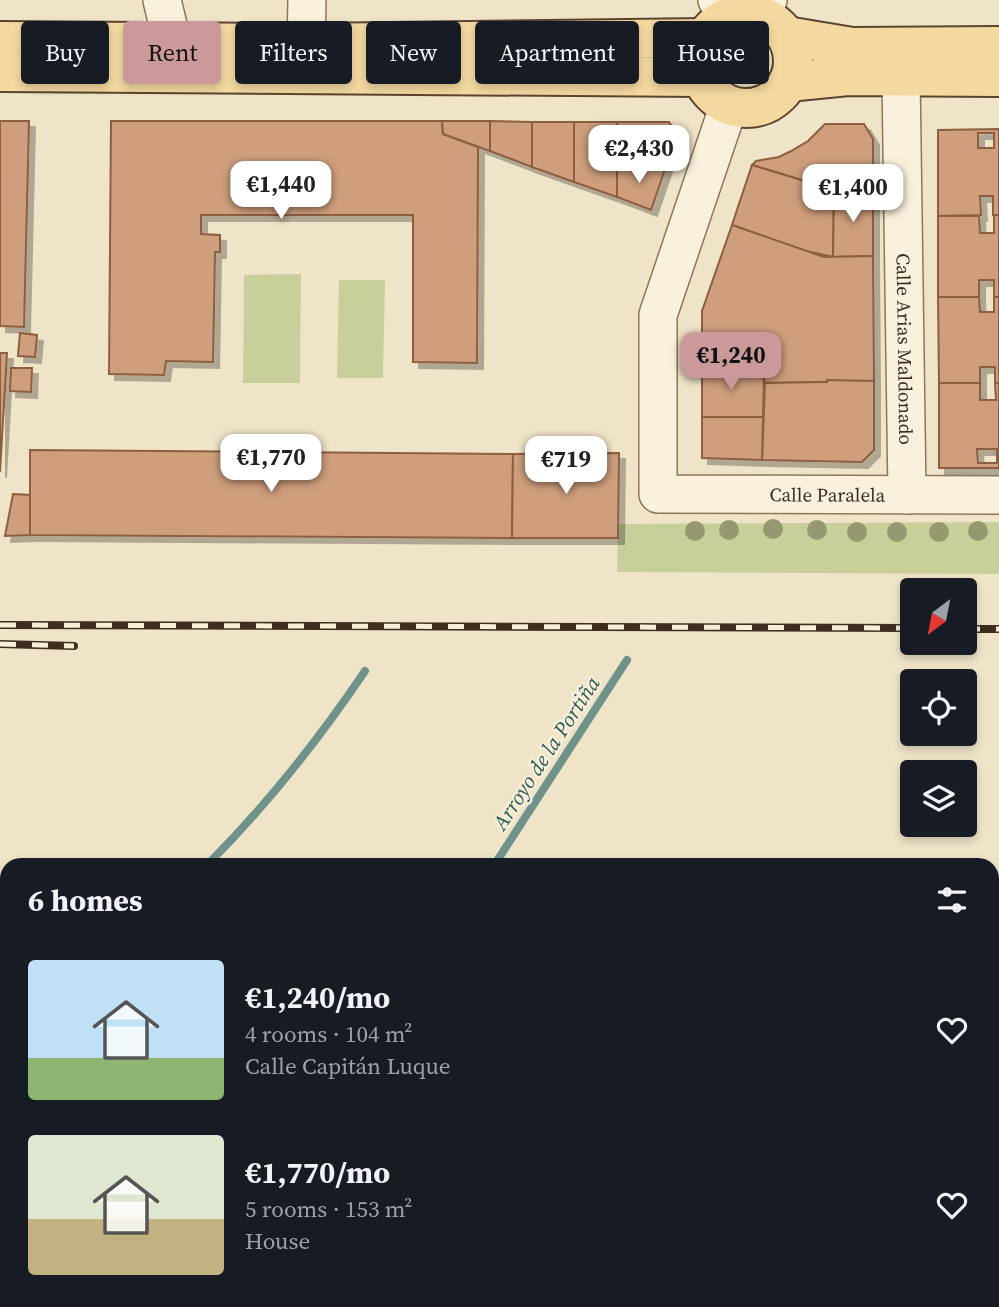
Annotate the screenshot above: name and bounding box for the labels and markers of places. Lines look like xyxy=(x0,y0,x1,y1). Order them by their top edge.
pin: €2,430 xyxy=(582,125,696,185)
pin: €1,440 xyxy=(224,162,338,221)
pin: €1,400 xyxy=(796,164,910,224)
pin: €1,240 xyxy=(674,332,788,392)
pin: €1,770 xyxy=(214,434,328,494)
pin: €719 xyxy=(525,436,607,496)

